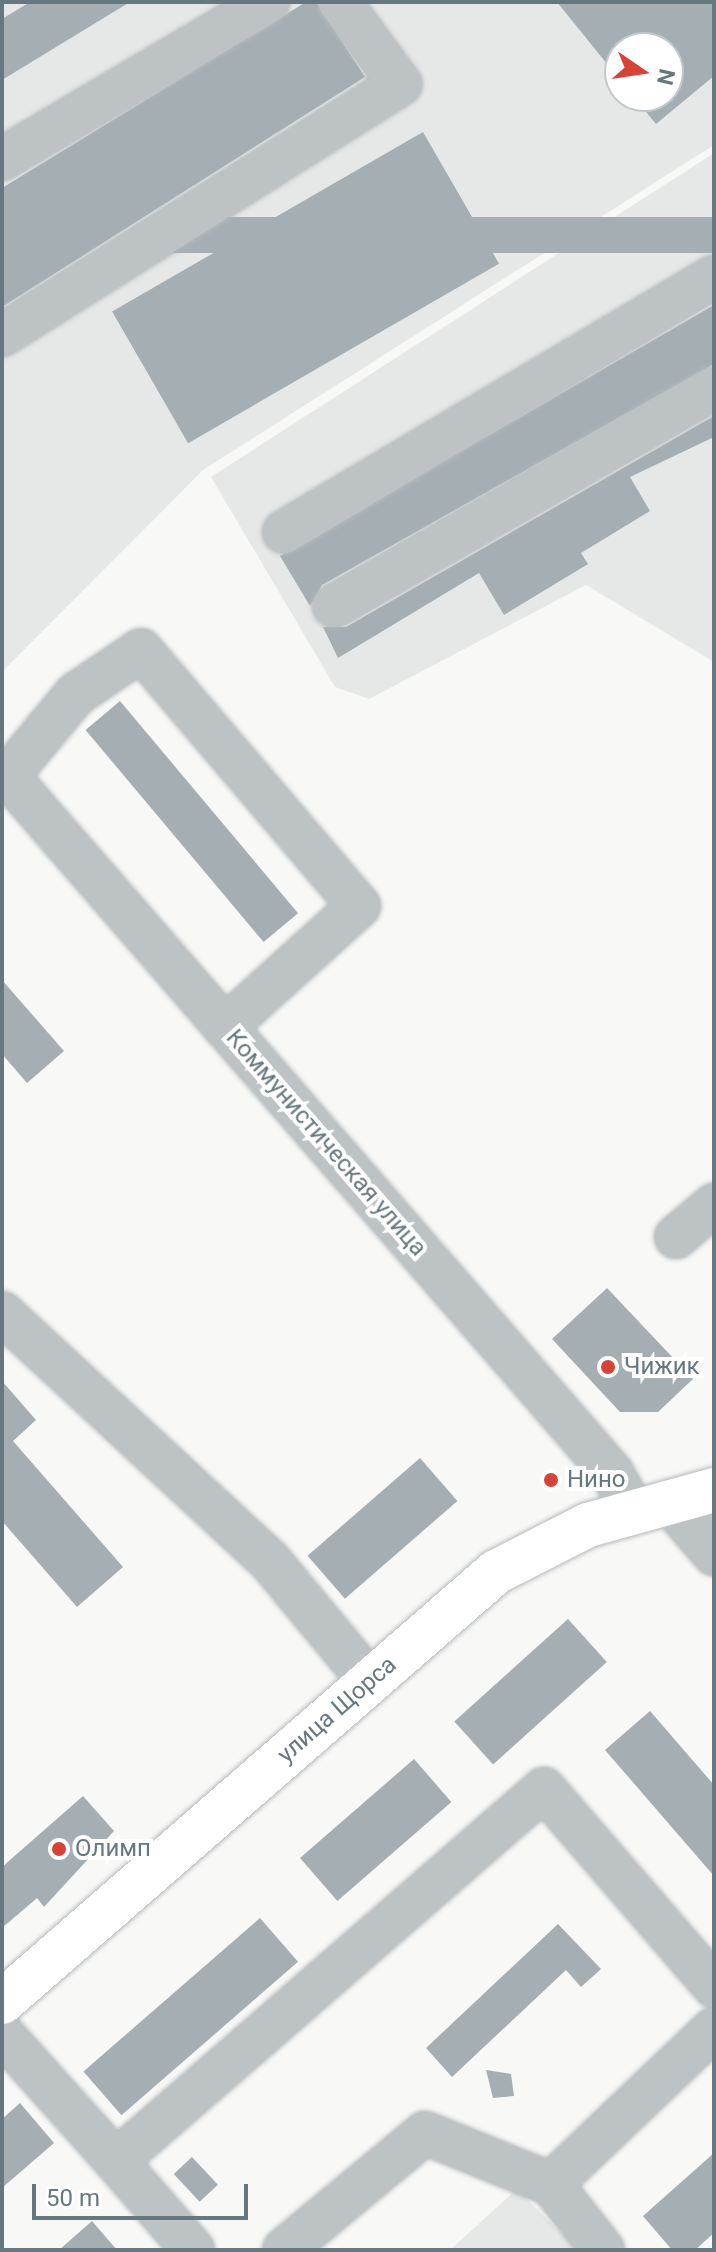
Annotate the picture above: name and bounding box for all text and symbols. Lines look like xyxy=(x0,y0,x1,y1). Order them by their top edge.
north arrow xyxy=(604,32,684,112)
text: N xyxy=(652,67,680,87)
street label: Коммунистическая улица xyxy=(220,1024,432,1262)
place label: Чижик xyxy=(624,1353,699,1381)
marker: Чижик xyxy=(599,1358,617,1376)
place label: Нино xyxy=(567,1466,626,1494)
marker: Нино xyxy=(542,1471,560,1489)
street label: улица Щорса xyxy=(272,1651,402,1769)
place label: Олимп xyxy=(75,1835,151,1863)
marker: Олимп xyxy=(50,1840,68,1858)
scale bar xyxy=(36,2168,252,2218)
text: 50 m xyxy=(46,2184,100,2212)

